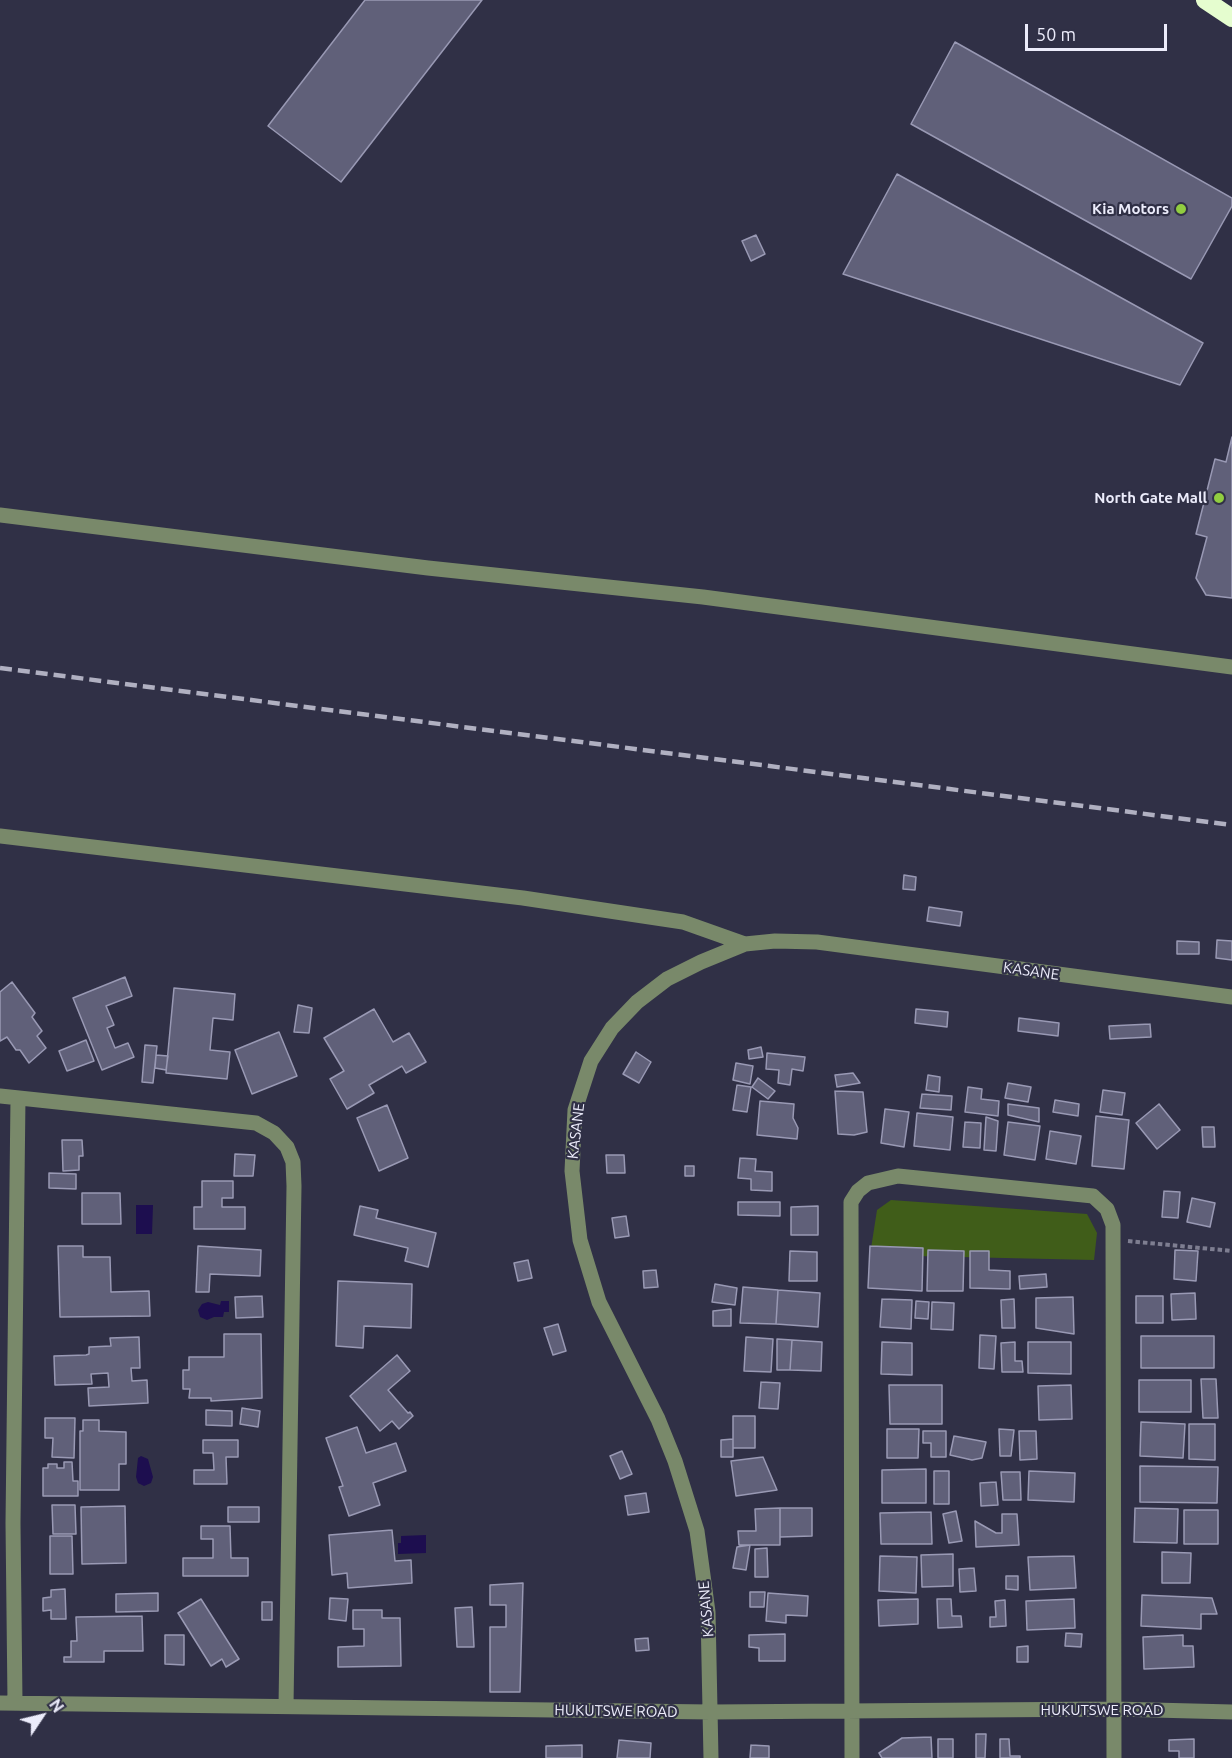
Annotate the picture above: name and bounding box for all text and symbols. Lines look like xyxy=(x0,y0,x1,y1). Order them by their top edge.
scale bar xyxy=(1028,12,1170,50)
text: 50 m xyxy=(1036,24,1076,44)
place label: Kia Motors xyxy=(1092,200,1169,218)
marker: Kia Motors xyxy=(1174,202,1188,216)
place label: North Gate Mall xyxy=(1094,489,1207,507)
marker: North Gate Mall xyxy=(1212,491,1226,505)
street label: KASANE xyxy=(1002,958,1060,984)
street label: KASANE xyxy=(564,1102,588,1160)
street label: KASANE xyxy=(695,1580,717,1638)
north arrow xyxy=(12,1686,72,1746)
text: N xyxy=(46,1696,68,1716)
street label: HUKUTSWE ROAD xyxy=(554,1701,678,1721)
street label: HUKUTSWE ROAD xyxy=(1040,1701,1164,1719)

